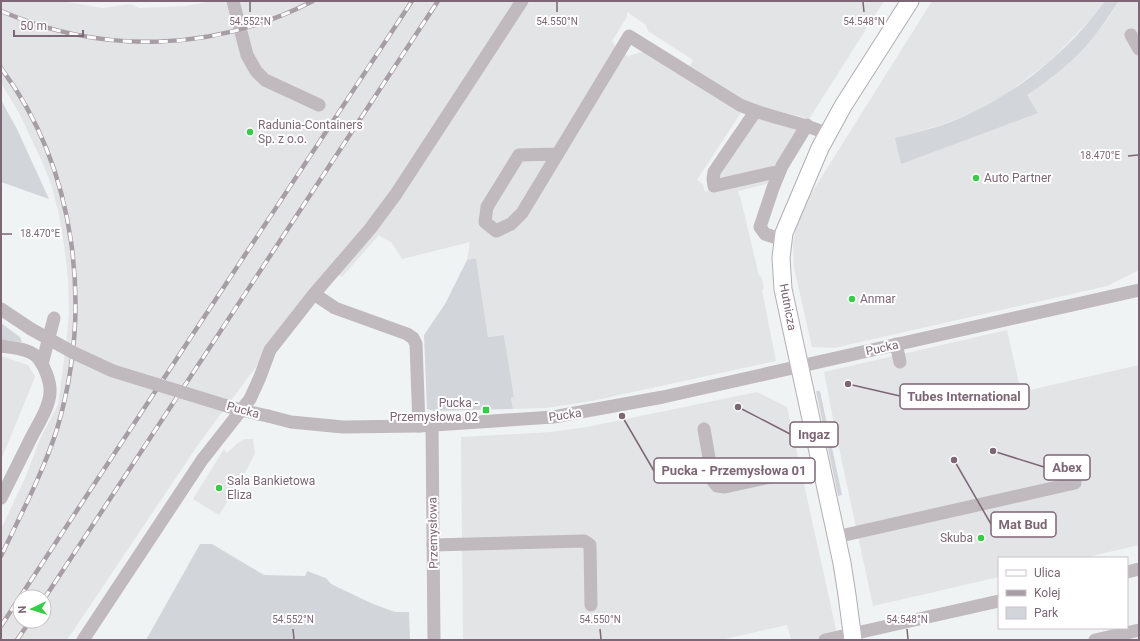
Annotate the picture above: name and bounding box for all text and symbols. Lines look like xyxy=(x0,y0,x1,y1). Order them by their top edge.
scale bar xyxy=(14,12,83,38)
text: 54.552°N xyxy=(229,16,271,27)
text: 54.550°N xyxy=(536,16,578,27)
text: 54.548°N xyxy=(843,16,885,27)
text: 50 m xyxy=(20,19,47,33)
place label: Radunia-Containers Sp. z o.o. xyxy=(258,118,363,146)
marker: Radunia-Containers Sp. z o.o. xyxy=(245,127,255,137)
text: 18.470°E xyxy=(1080,150,1120,161)
place label: Auto Partner xyxy=(984,171,1051,185)
marker: Auto Partner xyxy=(971,173,981,183)
text: 18.470°E xyxy=(20,228,60,239)
street label: Hutnicza xyxy=(777,282,799,332)
place label: Anmar xyxy=(860,292,896,306)
marker: Anmar xyxy=(847,294,857,304)
street label: Pucka xyxy=(864,337,900,359)
callout: Tubes International xyxy=(900,384,1029,409)
text: Tubes International xyxy=(907,389,1021,404)
place label: Pucka - Przemysłowa 02 xyxy=(390,396,479,424)
street label: Pucka xyxy=(225,399,261,421)
marker: Pucka - Przemysłowa 02 xyxy=(481,405,491,415)
street label: Pucka xyxy=(548,406,582,424)
callout: Ingaz xyxy=(790,422,838,447)
text: Ingaz xyxy=(798,427,830,442)
callout: Abex xyxy=(1044,455,1090,480)
callout: Pucka - Przemysłowa 01 xyxy=(654,458,815,483)
text: Abex xyxy=(1052,460,1082,475)
text: Pucka - Przemysłowa 01 xyxy=(661,463,807,478)
place label: Sala Bankietowa Eliza xyxy=(227,474,315,502)
marker: Sala Bankietowa Eliza xyxy=(214,483,224,493)
street label: Przemysłowa xyxy=(425,497,441,569)
callout: Mat Bud xyxy=(991,512,1056,537)
text: Mat Bud xyxy=(999,517,1047,532)
place label: Skuba xyxy=(940,531,973,545)
marker: Skuba xyxy=(976,533,986,543)
legend xyxy=(998,557,1128,629)
text: Ulica xyxy=(1034,566,1060,580)
text: Kolej xyxy=(1034,586,1060,600)
north arrow xyxy=(12,589,52,629)
text: N xyxy=(16,605,29,614)
text: Park xyxy=(1034,606,1059,620)
text: 54.552°N xyxy=(272,614,314,625)
text: 54.550°N xyxy=(579,614,621,625)
text: 54.548°N xyxy=(886,614,928,625)

